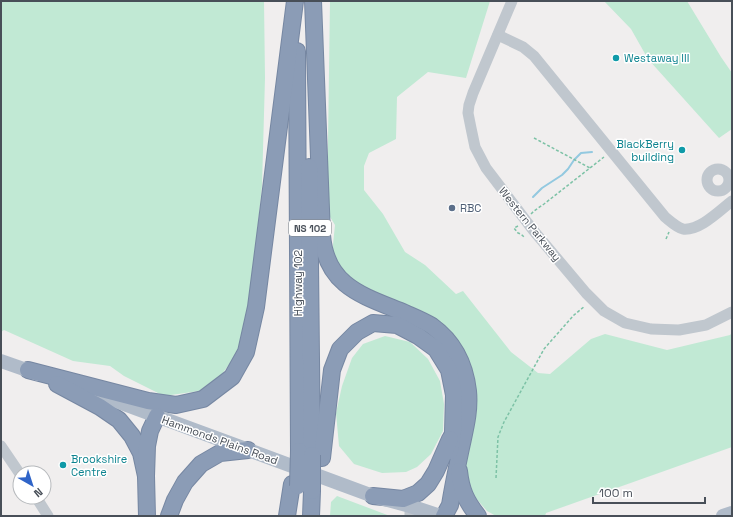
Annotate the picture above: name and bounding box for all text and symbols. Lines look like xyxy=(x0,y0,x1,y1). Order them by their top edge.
place label: Westaway III xyxy=(624,51,689,65)
marker: Westaway III xyxy=(611,53,621,63)
place label: BlackBerry building xyxy=(617,137,674,164)
marker: BlackBerry building xyxy=(677,145,687,155)
street label: Western Parkway xyxy=(496,184,564,264)
place label: RBC xyxy=(460,201,481,215)
marker: RBC xyxy=(447,203,457,213)
road number: NS 102 xyxy=(289,220,331,236)
street label: Highway 102 xyxy=(291,249,305,316)
street label: Hammonds Plains Road xyxy=(160,412,280,468)
place label: Brookshire Centre xyxy=(71,452,127,479)
marker: Brookshire Centre xyxy=(58,460,68,470)
north arrow xyxy=(12,465,52,505)
scale bar xyxy=(593,479,705,505)
text: N xyxy=(31,485,46,501)
text: 100 m xyxy=(599,485,633,501)

